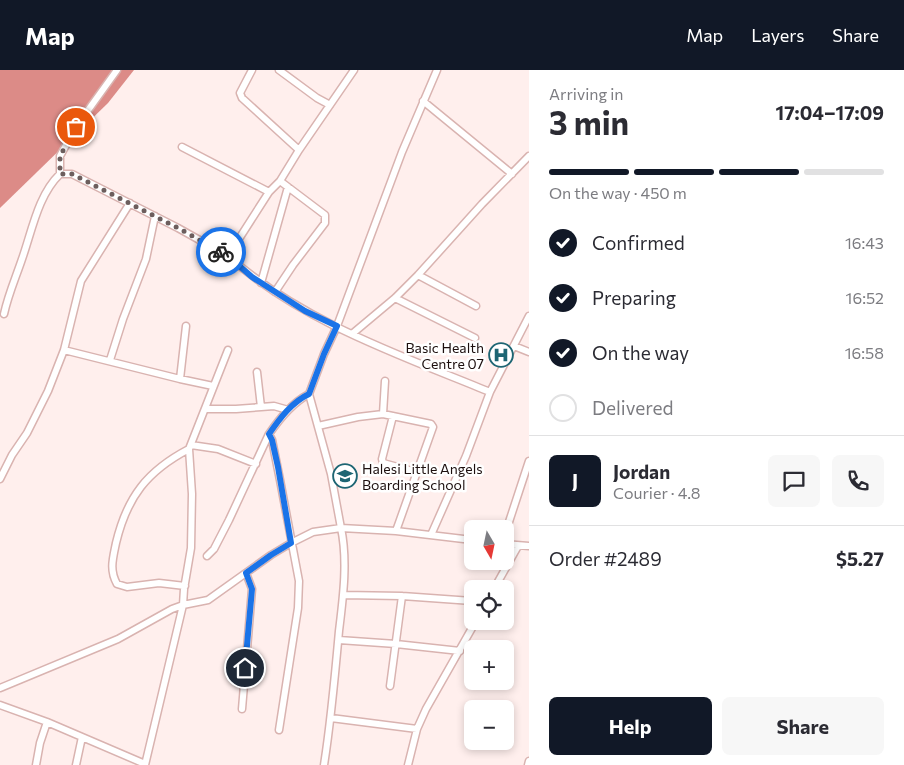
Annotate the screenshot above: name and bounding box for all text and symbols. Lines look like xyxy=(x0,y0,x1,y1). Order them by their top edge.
text: Map xyxy=(25,21,75,50)
text: Map xyxy=(686,24,723,46)
text: Layers xyxy=(751,24,804,46)
text: Share xyxy=(832,24,879,46)
text: Arriving in xyxy=(549,84,623,103)
text: 17:04–17:09 xyxy=(776,101,884,124)
text: 3 min xyxy=(549,102,629,142)
pin xyxy=(55,106,97,148)
icon: bag xyxy=(62,113,90,141)
text: On the way · 450 m xyxy=(549,183,687,202)
courier xyxy=(196,227,246,277)
icon: check xyxy=(549,229,577,257)
text: Confirmed xyxy=(592,231,685,254)
text: 16:43 xyxy=(845,233,884,252)
icon: bike xyxy=(207,238,235,266)
icon: check xyxy=(549,284,577,312)
text: Preparing xyxy=(592,286,676,309)
text: 16:52 xyxy=(846,288,884,307)
place label: Basic Health Centre 07 xyxy=(406,339,484,372)
icon: check xyxy=(549,339,577,367)
text: On the way xyxy=(592,341,689,364)
hospital icon: Basic Health Centre 07 xyxy=(488,342,514,368)
text: 16:58 xyxy=(845,343,884,362)
text: Delivered xyxy=(592,396,673,419)
button: chat xyxy=(768,455,820,507)
button: phone xyxy=(832,455,884,507)
place label: Halesi Little Angels Boarding School xyxy=(362,460,483,493)
text: Jordan xyxy=(613,460,670,483)
school or university icon: Halesi Little Angels Boarding School xyxy=(332,463,358,489)
text: J xyxy=(572,469,578,492)
text: Courier · 4.8 xyxy=(613,483,700,502)
north arrow xyxy=(464,520,514,570)
map controls xyxy=(464,520,514,750)
text: Order #2489 xyxy=(549,547,662,570)
text: $5.27 xyxy=(836,547,884,570)
button: locate xyxy=(464,580,514,630)
button: + xyxy=(464,640,514,690)
pin xyxy=(224,647,266,689)
icon: home xyxy=(231,654,259,682)
button: Help xyxy=(549,697,712,755)
button: Share xyxy=(722,697,884,755)
button: − xyxy=(464,700,514,750)

